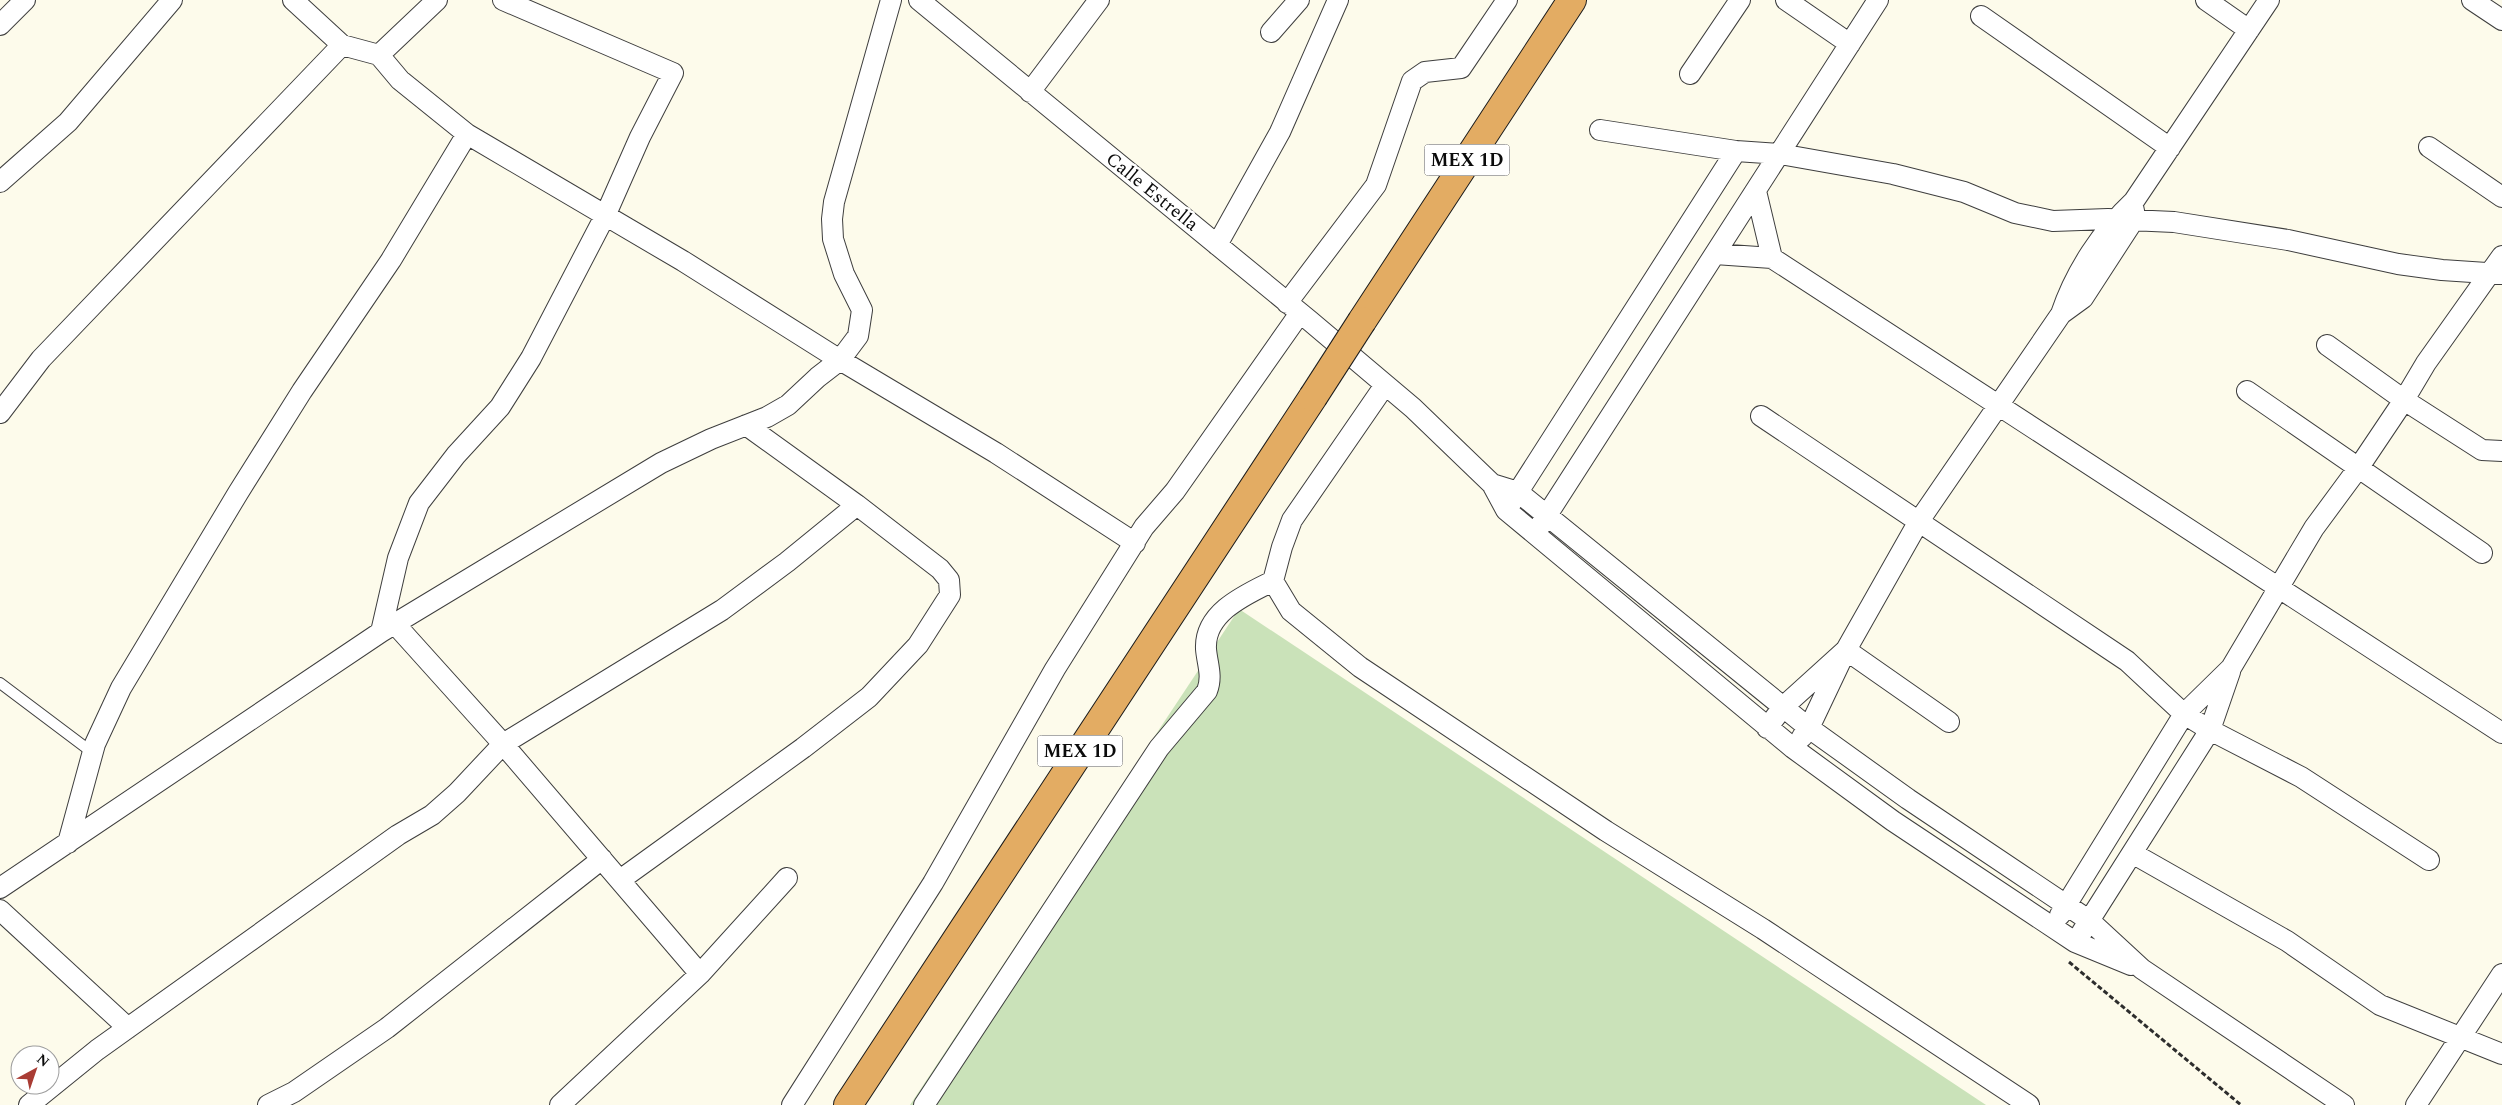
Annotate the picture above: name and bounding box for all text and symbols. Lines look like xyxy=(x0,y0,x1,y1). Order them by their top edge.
road number: MEX 1D xyxy=(1424,144,1510,176)
street label: Calle Estrella xyxy=(1099,145,1205,239)
road number: MEX 1D xyxy=(1038,736,1122,766)
north arrow xyxy=(10,1045,60,1095)
text: N xyxy=(32,1049,54,1072)

